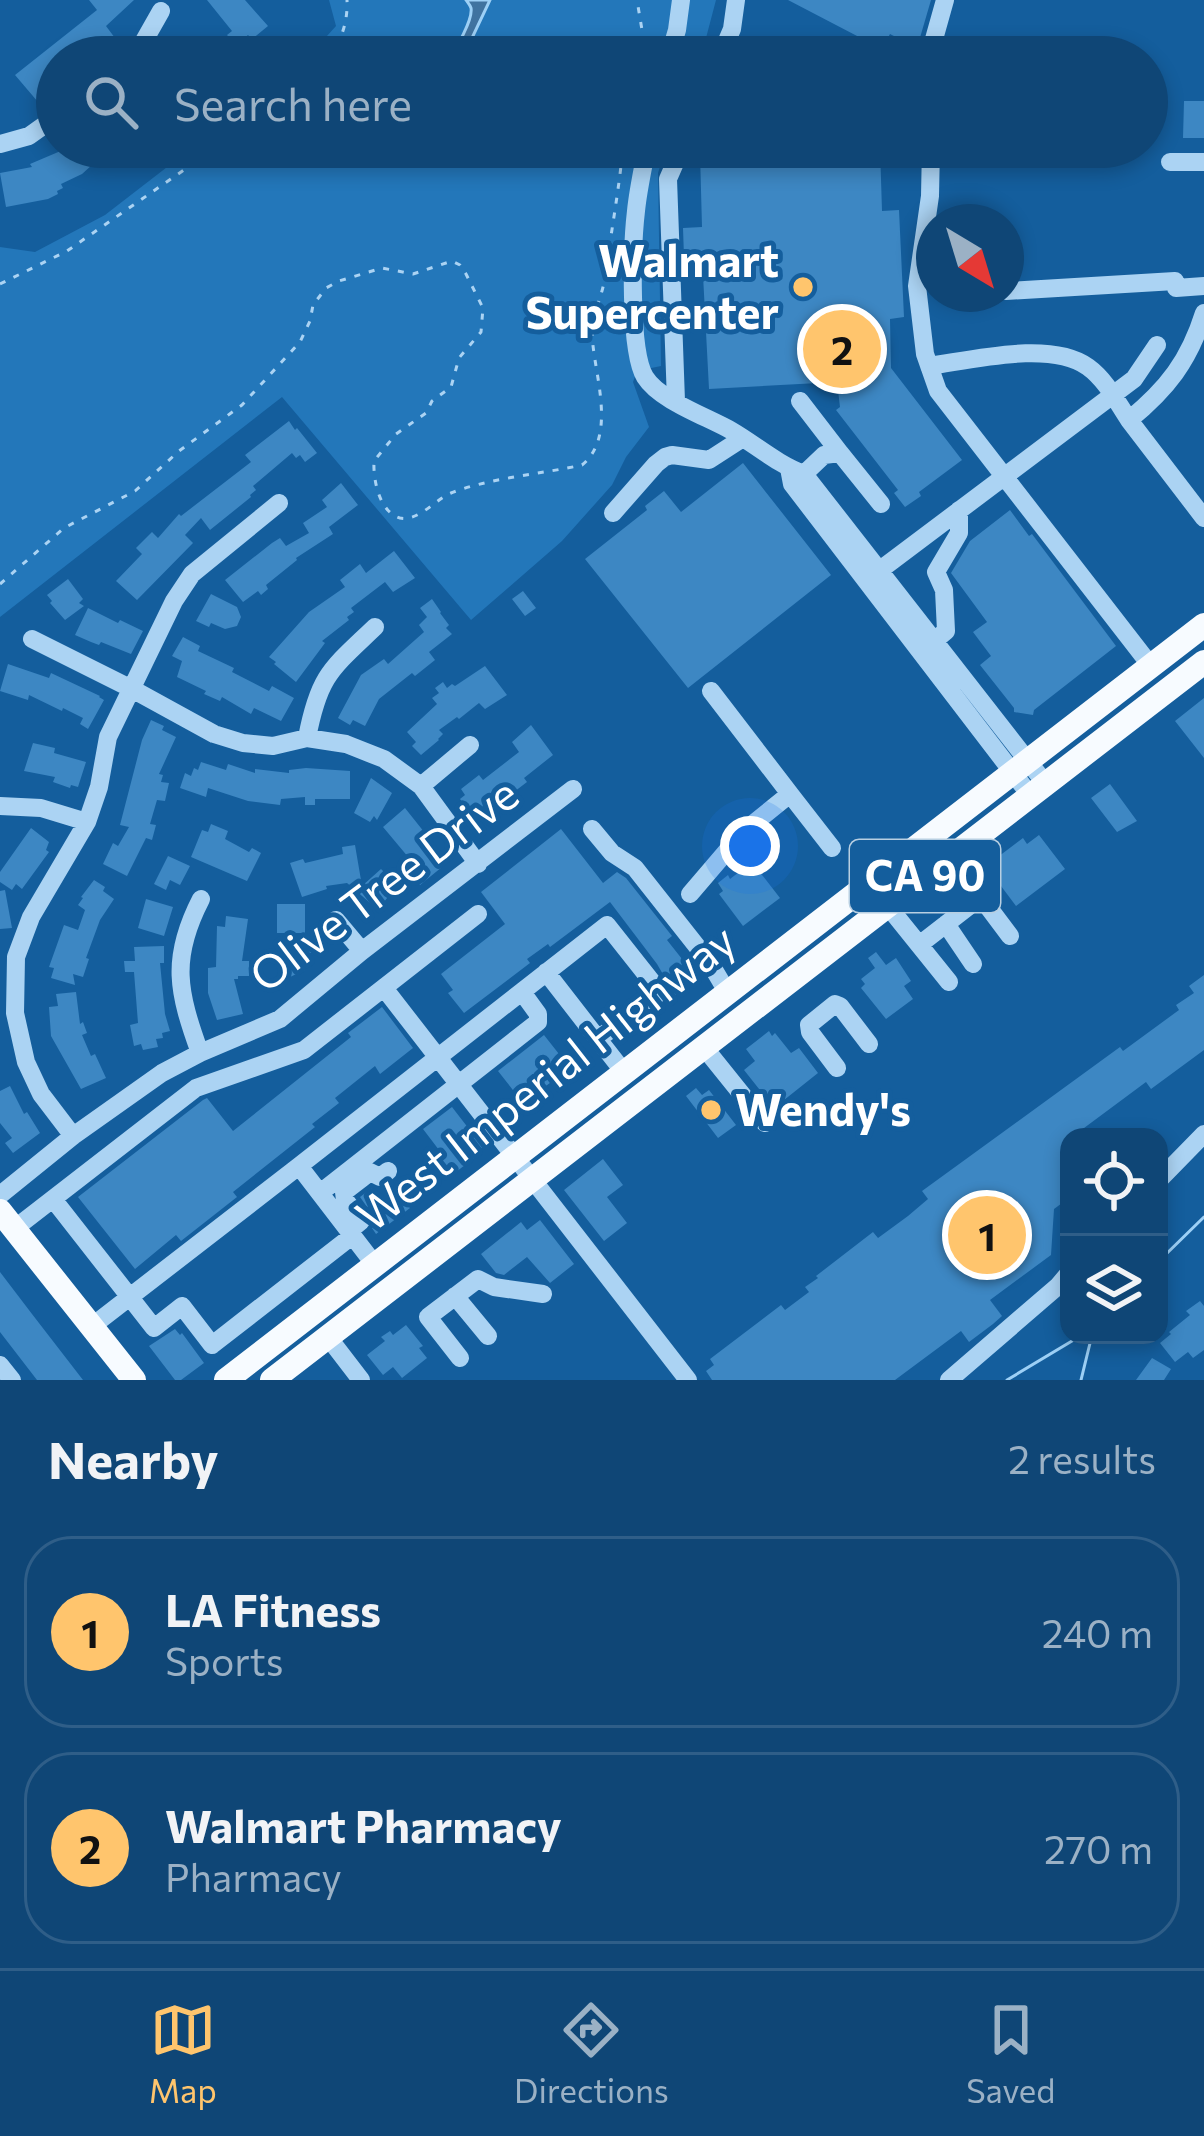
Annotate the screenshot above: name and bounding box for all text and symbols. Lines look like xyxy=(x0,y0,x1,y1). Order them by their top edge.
search box xyxy=(36,36,1168,168)
icon: search xyxy=(78,69,144,135)
text: Search here xyxy=(174,75,412,130)
north arrow xyxy=(916,204,1024,312)
place label: Walmart Supercenter xyxy=(525,231,779,338)
marker: Walmart Supercenter xyxy=(790,274,816,300)
pin: 2 xyxy=(803,304,881,394)
street label: Olive Tree Drive xyxy=(238,764,527,1002)
your location xyxy=(720,816,780,876)
road number: CA 90 xyxy=(850,840,1000,912)
street label: West Imperial Highway xyxy=(344,911,745,1241)
place label: Wendy's xyxy=(735,1080,911,1135)
marker: Wendy's xyxy=(698,1097,724,1123)
map controls xyxy=(1060,1128,1168,1344)
button: locate xyxy=(1060,1128,1168,1236)
pin: 1 xyxy=(948,1190,1026,1280)
button: layers xyxy=(1060,1236,1168,1344)
text: Nearby xyxy=(48,1427,218,1490)
text: 2 results xyxy=(1008,1434,1156,1482)
text: LA Fitness xyxy=(165,1581,381,1636)
text: 1 xyxy=(81,1608,99,1656)
text: 240 m xyxy=(1042,1608,1153,1656)
text: Sports xyxy=(165,1636,284,1684)
text: Walmart Pharmacy xyxy=(165,1797,562,1852)
text: 2 xyxy=(79,1824,101,1872)
text: 270 m xyxy=(1044,1824,1153,1872)
text: Pharmacy xyxy=(165,1852,342,1900)
tab: Map xyxy=(149,1997,217,2110)
tab: Directions xyxy=(514,1997,669,2110)
tab: Saved xyxy=(966,1997,1055,2110)

